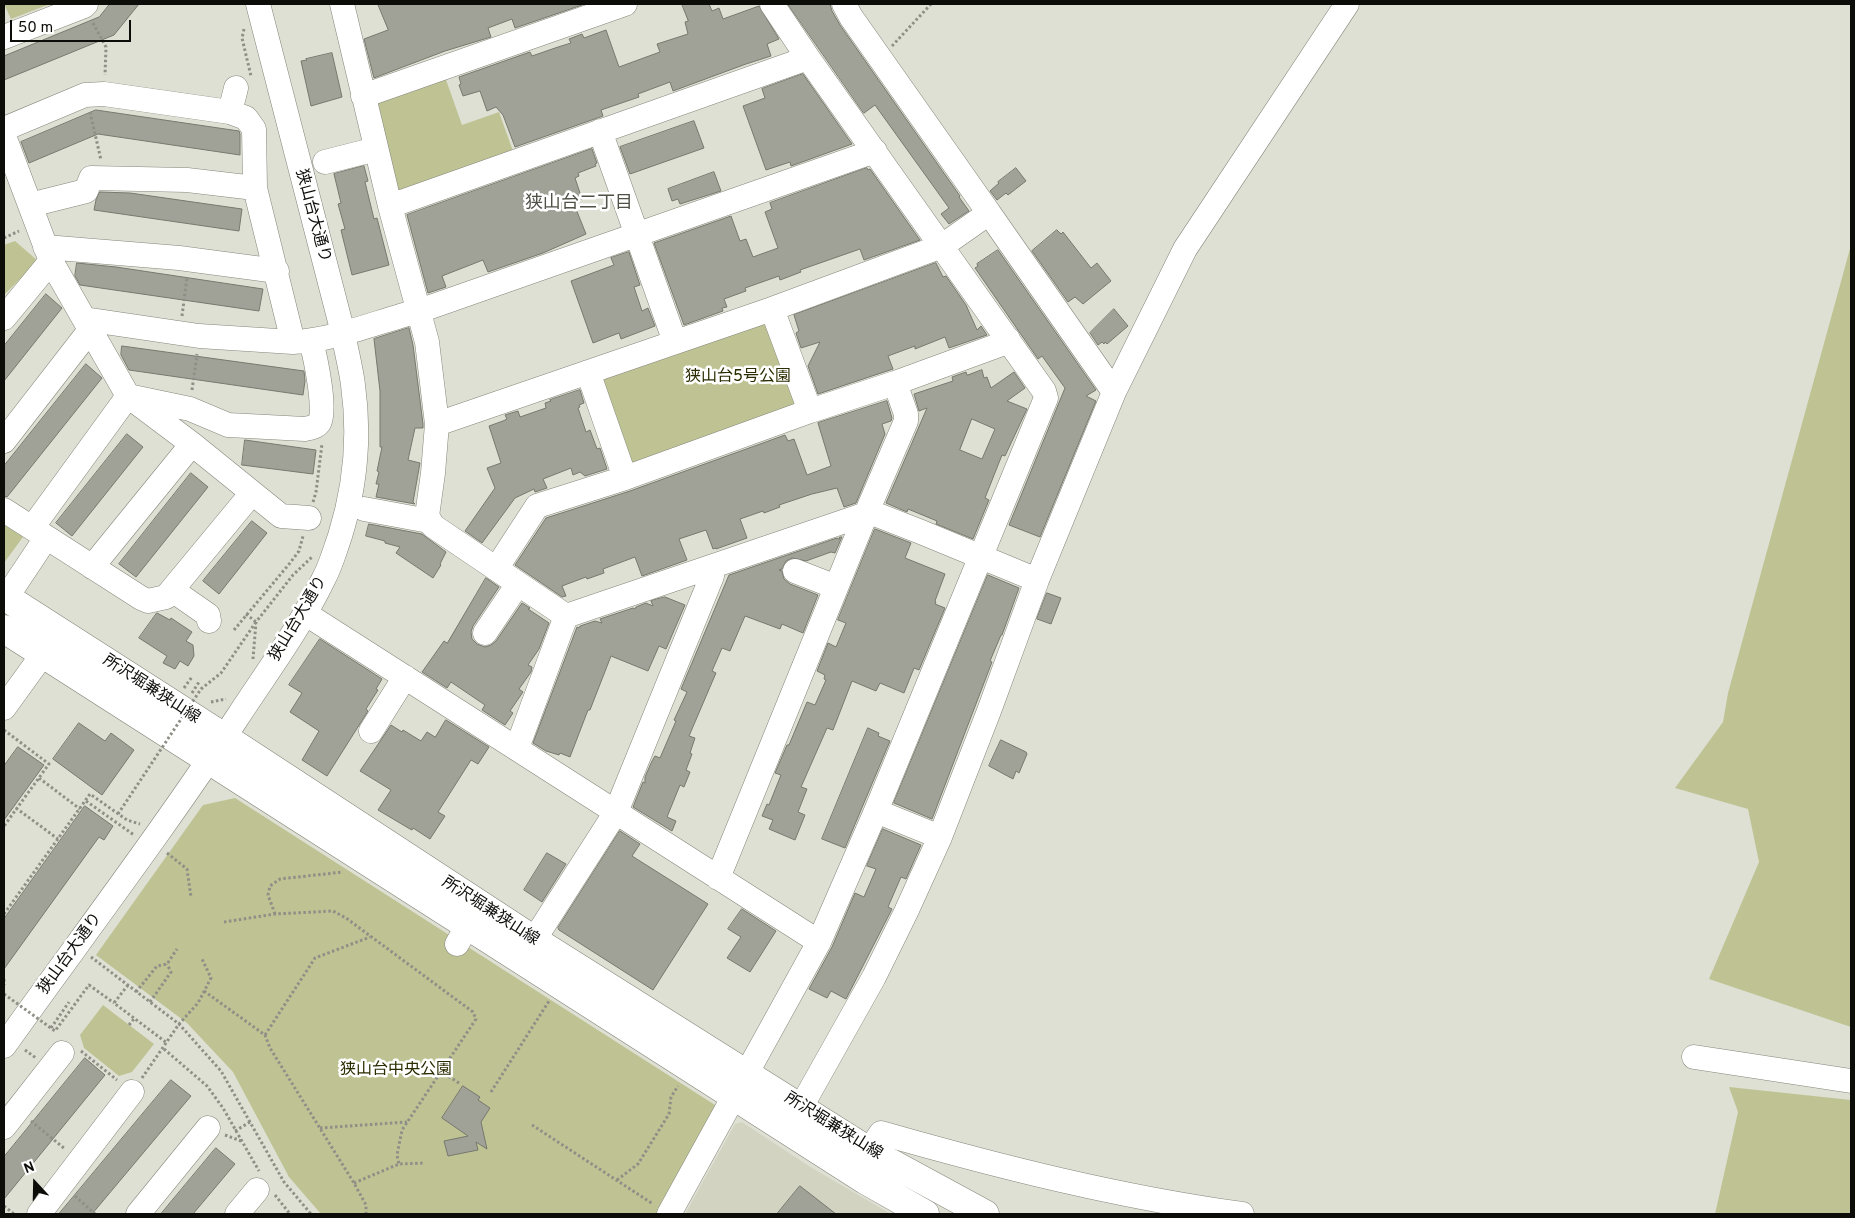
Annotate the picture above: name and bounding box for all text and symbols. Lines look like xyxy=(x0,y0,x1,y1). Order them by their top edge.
scale bar xyxy=(12,10,134,42)
text: 50 m xyxy=(18,19,53,38)
street label: 狭山台大通り xyxy=(290,167,334,265)
district label: 狭山台二丁目 xyxy=(525,193,633,215)
park label: 狭山台5号公園 xyxy=(685,368,791,388)
street label: 狭山台大通り xyxy=(266,573,332,665)
street label: 所沢堀兼狭山線 xyxy=(99,651,203,729)
street label: 所沢堀兼狭山線 xyxy=(438,873,542,951)
street label: 狭山台大通り xyxy=(35,910,107,998)
park label: 狭山台中央公園 xyxy=(340,1061,452,1081)
street label: 所沢堀兼狭山線 xyxy=(780,1089,886,1165)
north arrow xyxy=(10,1158,60,1208)
text: N xyxy=(22,1159,37,1178)

